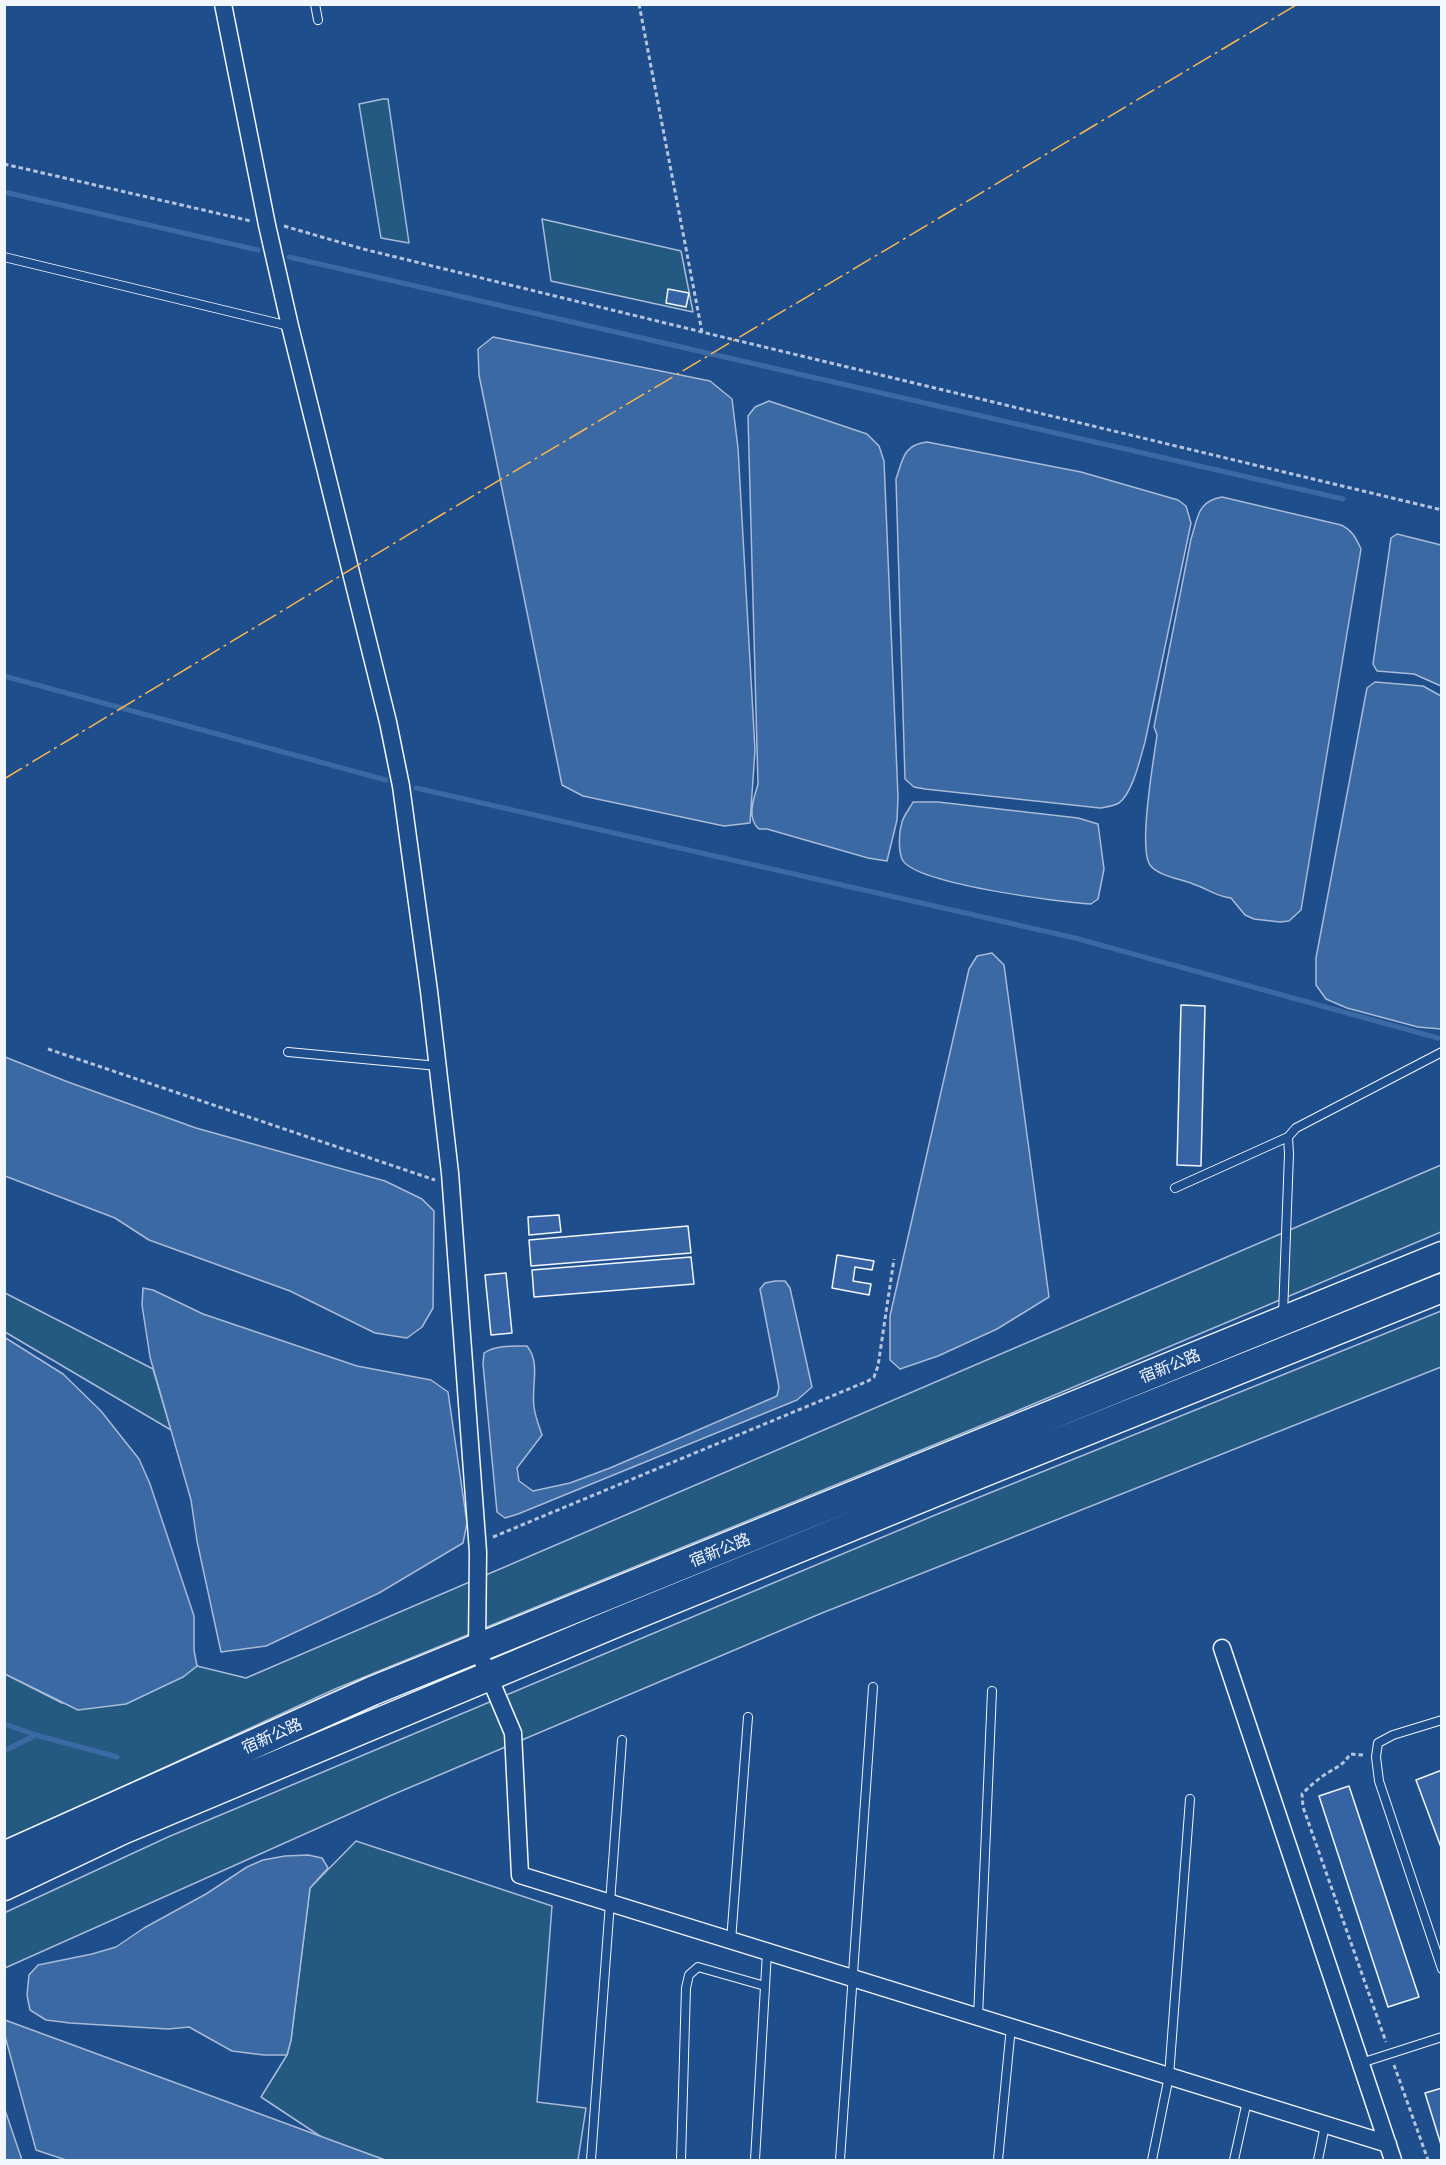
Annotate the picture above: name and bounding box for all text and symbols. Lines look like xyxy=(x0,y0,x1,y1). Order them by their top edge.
street label: 宿新公路 xyxy=(1137,1345,1203,1387)
street label: 宿新公路 xyxy=(687,1529,753,1571)
street label: 宿新公路 xyxy=(239,1714,305,1758)

